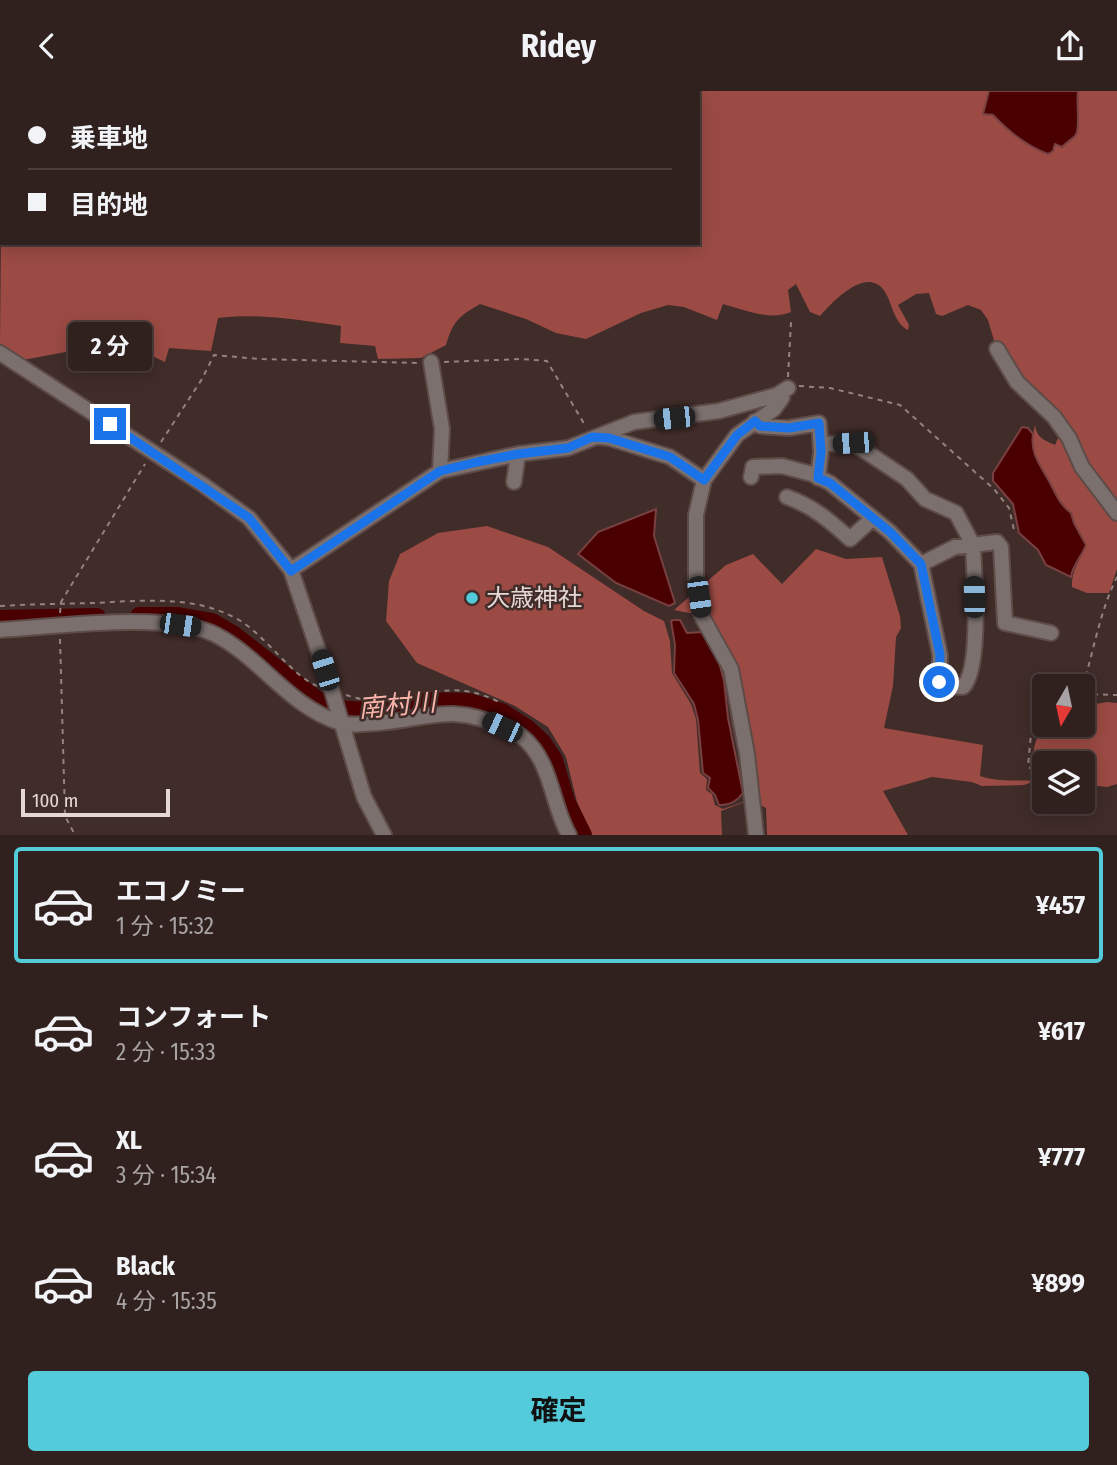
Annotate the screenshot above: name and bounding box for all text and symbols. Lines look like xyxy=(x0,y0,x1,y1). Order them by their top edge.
icon: back xyxy=(28,27,66,65)
text: Ridey xyxy=(521,27,596,65)
icon: share xyxy=(1051,27,1089,65)
text: 乗車地 xyxy=(70,123,148,154)
text: 目的地 xyxy=(70,190,148,221)
callout: 2 分 xyxy=(68,323,152,371)
text: 2 分 xyxy=(91,332,129,360)
car xyxy=(653,405,696,431)
route end xyxy=(94,408,126,440)
car xyxy=(832,431,875,455)
car xyxy=(686,575,713,619)
car xyxy=(964,576,985,618)
place label: 大歳神社 xyxy=(486,584,582,612)
marker: 大歳神社 xyxy=(464,590,480,606)
car xyxy=(158,612,203,638)
car xyxy=(309,647,342,693)
route start xyxy=(923,666,955,698)
north arrow xyxy=(1032,674,1096,737)
map controls xyxy=(1032,674,1095,814)
water label: 南村川 xyxy=(357,686,440,724)
car xyxy=(479,709,526,745)
button: layers xyxy=(1032,751,1095,814)
scale bar xyxy=(21,786,170,818)
text: 100 m xyxy=(32,789,78,812)
icon: car xyxy=(32,874,95,937)
text: エコノミー xyxy=(116,876,246,907)
text: ¥457 xyxy=(1036,890,1085,921)
text: 1 分 · 15:32 xyxy=(116,912,214,940)
icon: car xyxy=(32,1000,95,1063)
text: コンフォート xyxy=(116,1002,271,1033)
text: ¥617 xyxy=(1038,1016,1085,1047)
text: 2 分 · 15:33 xyxy=(116,1038,216,1066)
text: XL xyxy=(116,1125,142,1156)
icon: car xyxy=(32,1126,95,1189)
text: ¥777 xyxy=(1038,1142,1085,1173)
text: 3 分 · 15:34 xyxy=(116,1161,216,1189)
text: Black xyxy=(116,1251,175,1282)
icon: car xyxy=(32,1252,95,1315)
text: ¥899 xyxy=(1031,1268,1085,1299)
text: 4 分 · 15:35 xyxy=(116,1287,217,1315)
button: 確定 xyxy=(28,1371,1089,1451)

